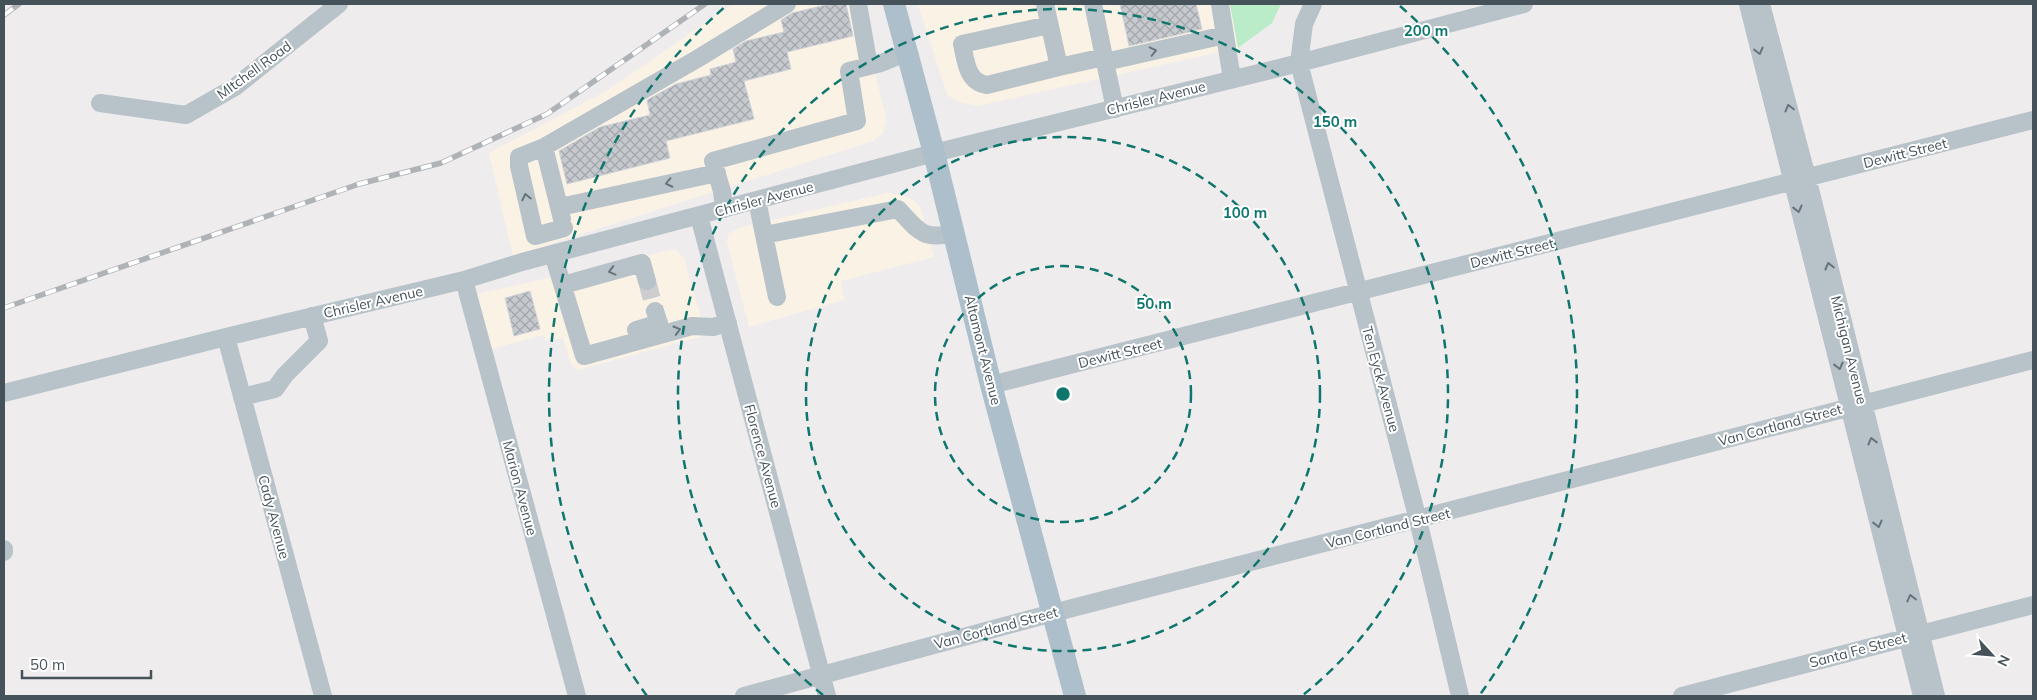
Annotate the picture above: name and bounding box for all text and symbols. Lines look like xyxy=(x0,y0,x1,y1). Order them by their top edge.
text: 200 m xyxy=(1404,21,1448,40)
street label: MItchell Road xyxy=(213,37,295,103)
one-way arrow xyxy=(1149,46,1157,57)
one-way arrow xyxy=(1754,47,1764,55)
street label: Chrisler Avenue xyxy=(1105,77,1207,119)
one-way arrow xyxy=(1784,104,1795,113)
text: 150 m xyxy=(1313,112,1357,131)
street label: Dewitt Street xyxy=(1861,134,1949,172)
one-way arrow xyxy=(665,177,674,188)
street label: Chrisler Avenue xyxy=(713,177,815,221)
one-way arrow xyxy=(521,192,532,201)
text: 100 m xyxy=(1223,203,1267,222)
one-way arrow xyxy=(1793,204,1803,212)
street label: Dewitt Street xyxy=(1468,234,1556,272)
one-way arrow xyxy=(1824,261,1835,270)
one-way arrow xyxy=(609,266,617,276)
street label: Chrisler Avenue xyxy=(321,282,425,322)
street label: Altamont Avenue xyxy=(961,293,1005,407)
text: 50 m xyxy=(1136,294,1172,313)
street label: Michigan Avenue xyxy=(1827,294,1871,406)
street label: Ten Eyck Avenue xyxy=(1358,324,1404,434)
one-way arrow xyxy=(673,325,682,336)
street label: Dewitt Street xyxy=(1076,334,1164,372)
one-way arrow xyxy=(1833,362,1843,370)
centre of rings xyxy=(1054,385,1072,403)
street label: Van Cortland Street xyxy=(1716,400,1844,450)
street label: Florence Avenue xyxy=(740,402,786,510)
one-way arrow xyxy=(1867,436,1878,445)
street label: Marion Avenue xyxy=(499,439,541,537)
street label: Cady Avenue xyxy=(254,473,294,561)
street label: Van Cortland Street xyxy=(1324,504,1452,552)
one-way arrow xyxy=(1873,519,1883,527)
one-way arrow xyxy=(1906,594,1917,603)
street label: Van Cortland Street xyxy=(932,603,1060,653)
street label: Santa Fe Street xyxy=(1807,628,1909,672)
north arrow xyxy=(1967,630,2017,680)
scale bar xyxy=(22,648,151,680)
text: N xyxy=(1993,652,2014,669)
text: 50 m xyxy=(30,655,65,674)

